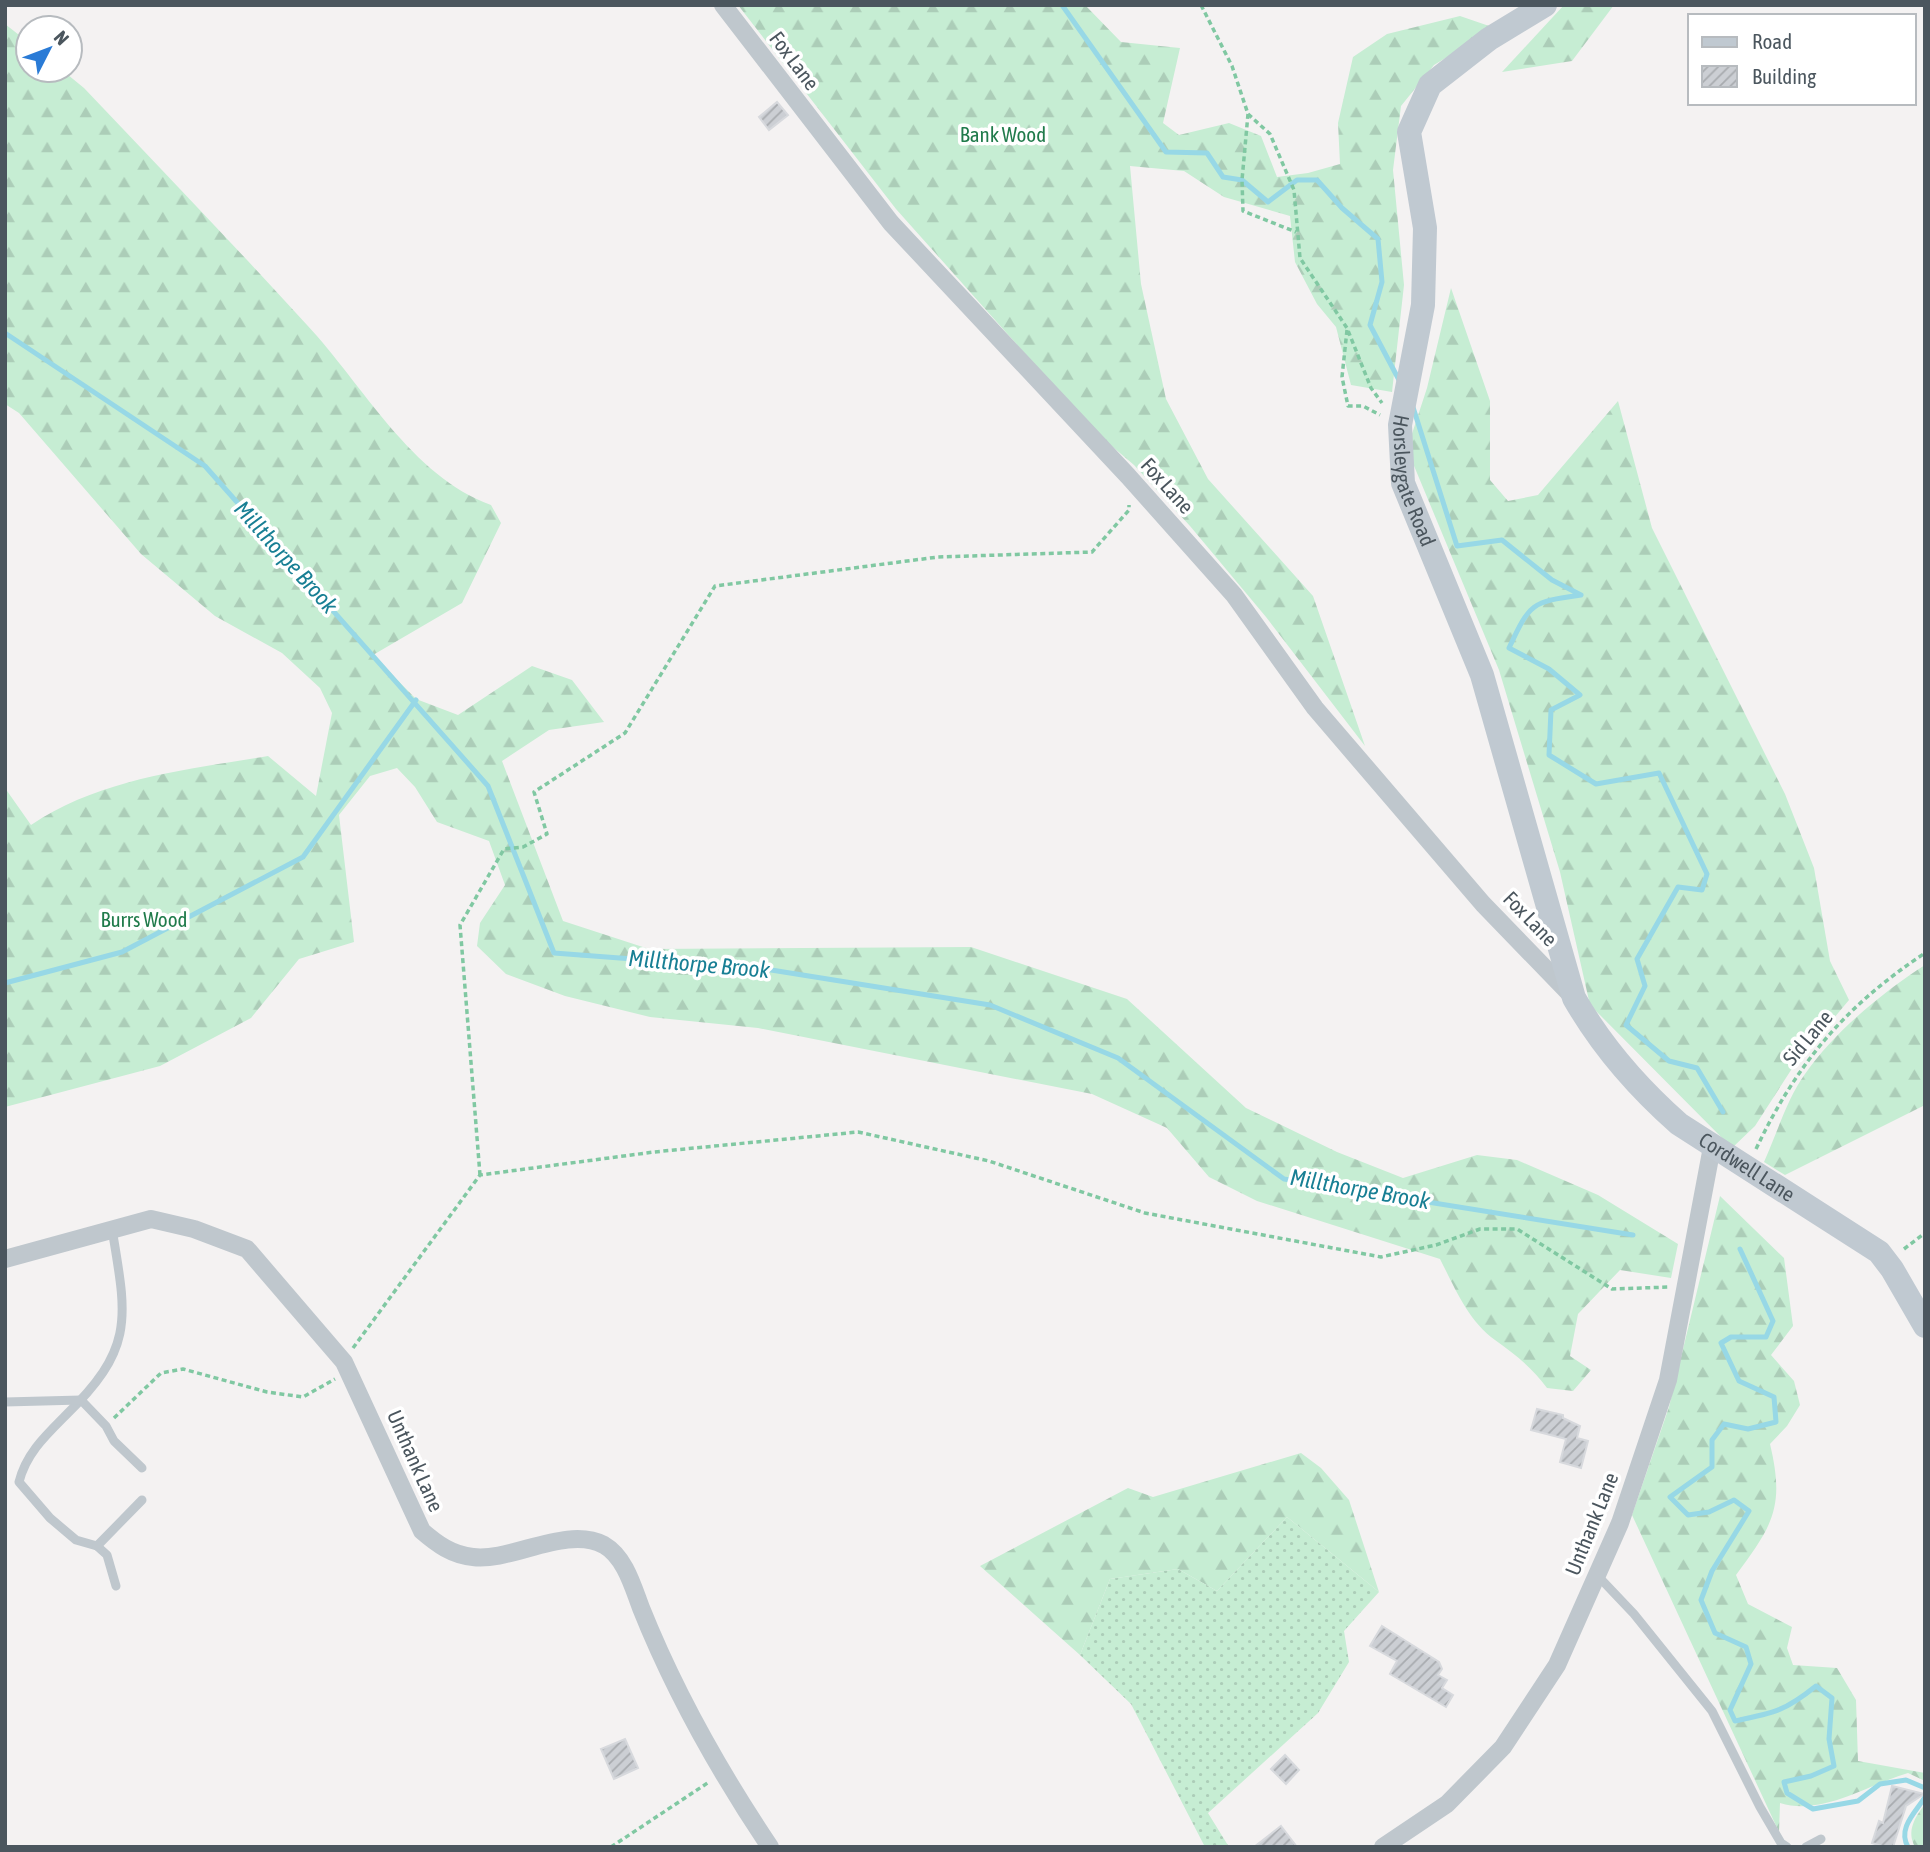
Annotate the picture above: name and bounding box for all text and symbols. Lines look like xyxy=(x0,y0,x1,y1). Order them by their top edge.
north arrow xyxy=(14,14,84,84)
legend xyxy=(1688,14,1916,105)
text: N xyxy=(50,26,74,49)
street label: Fox Lane xyxy=(765,27,824,94)
text: Road xyxy=(1752,29,1792,53)
text: Building xyxy=(1752,64,1816,88)
park label: Bank Wood xyxy=(960,122,1046,146)
street label: Horsleygate Road xyxy=(1389,413,1441,550)
street label: Fox Lane xyxy=(1137,453,1199,518)
water label: Millthorpe Brook xyxy=(229,496,344,619)
street label: Fox Lane xyxy=(1499,886,1563,951)
park label: Burrs Wood xyxy=(100,907,188,931)
water label: Millthorpe Brook xyxy=(627,945,771,983)
street label: Sid Lane xyxy=(1777,1005,1837,1070)
street label: Cordwell Lane xyxy=(1695,1127,1800,1206)
water label: Millthorpe Brook xyxy=(1288,1164,1433,1214)
street label: Unthank Lane xyxy=(383,1406,449,1515)
street label: Unthank Lane xyxy=(1560,1469,1623,1578)

